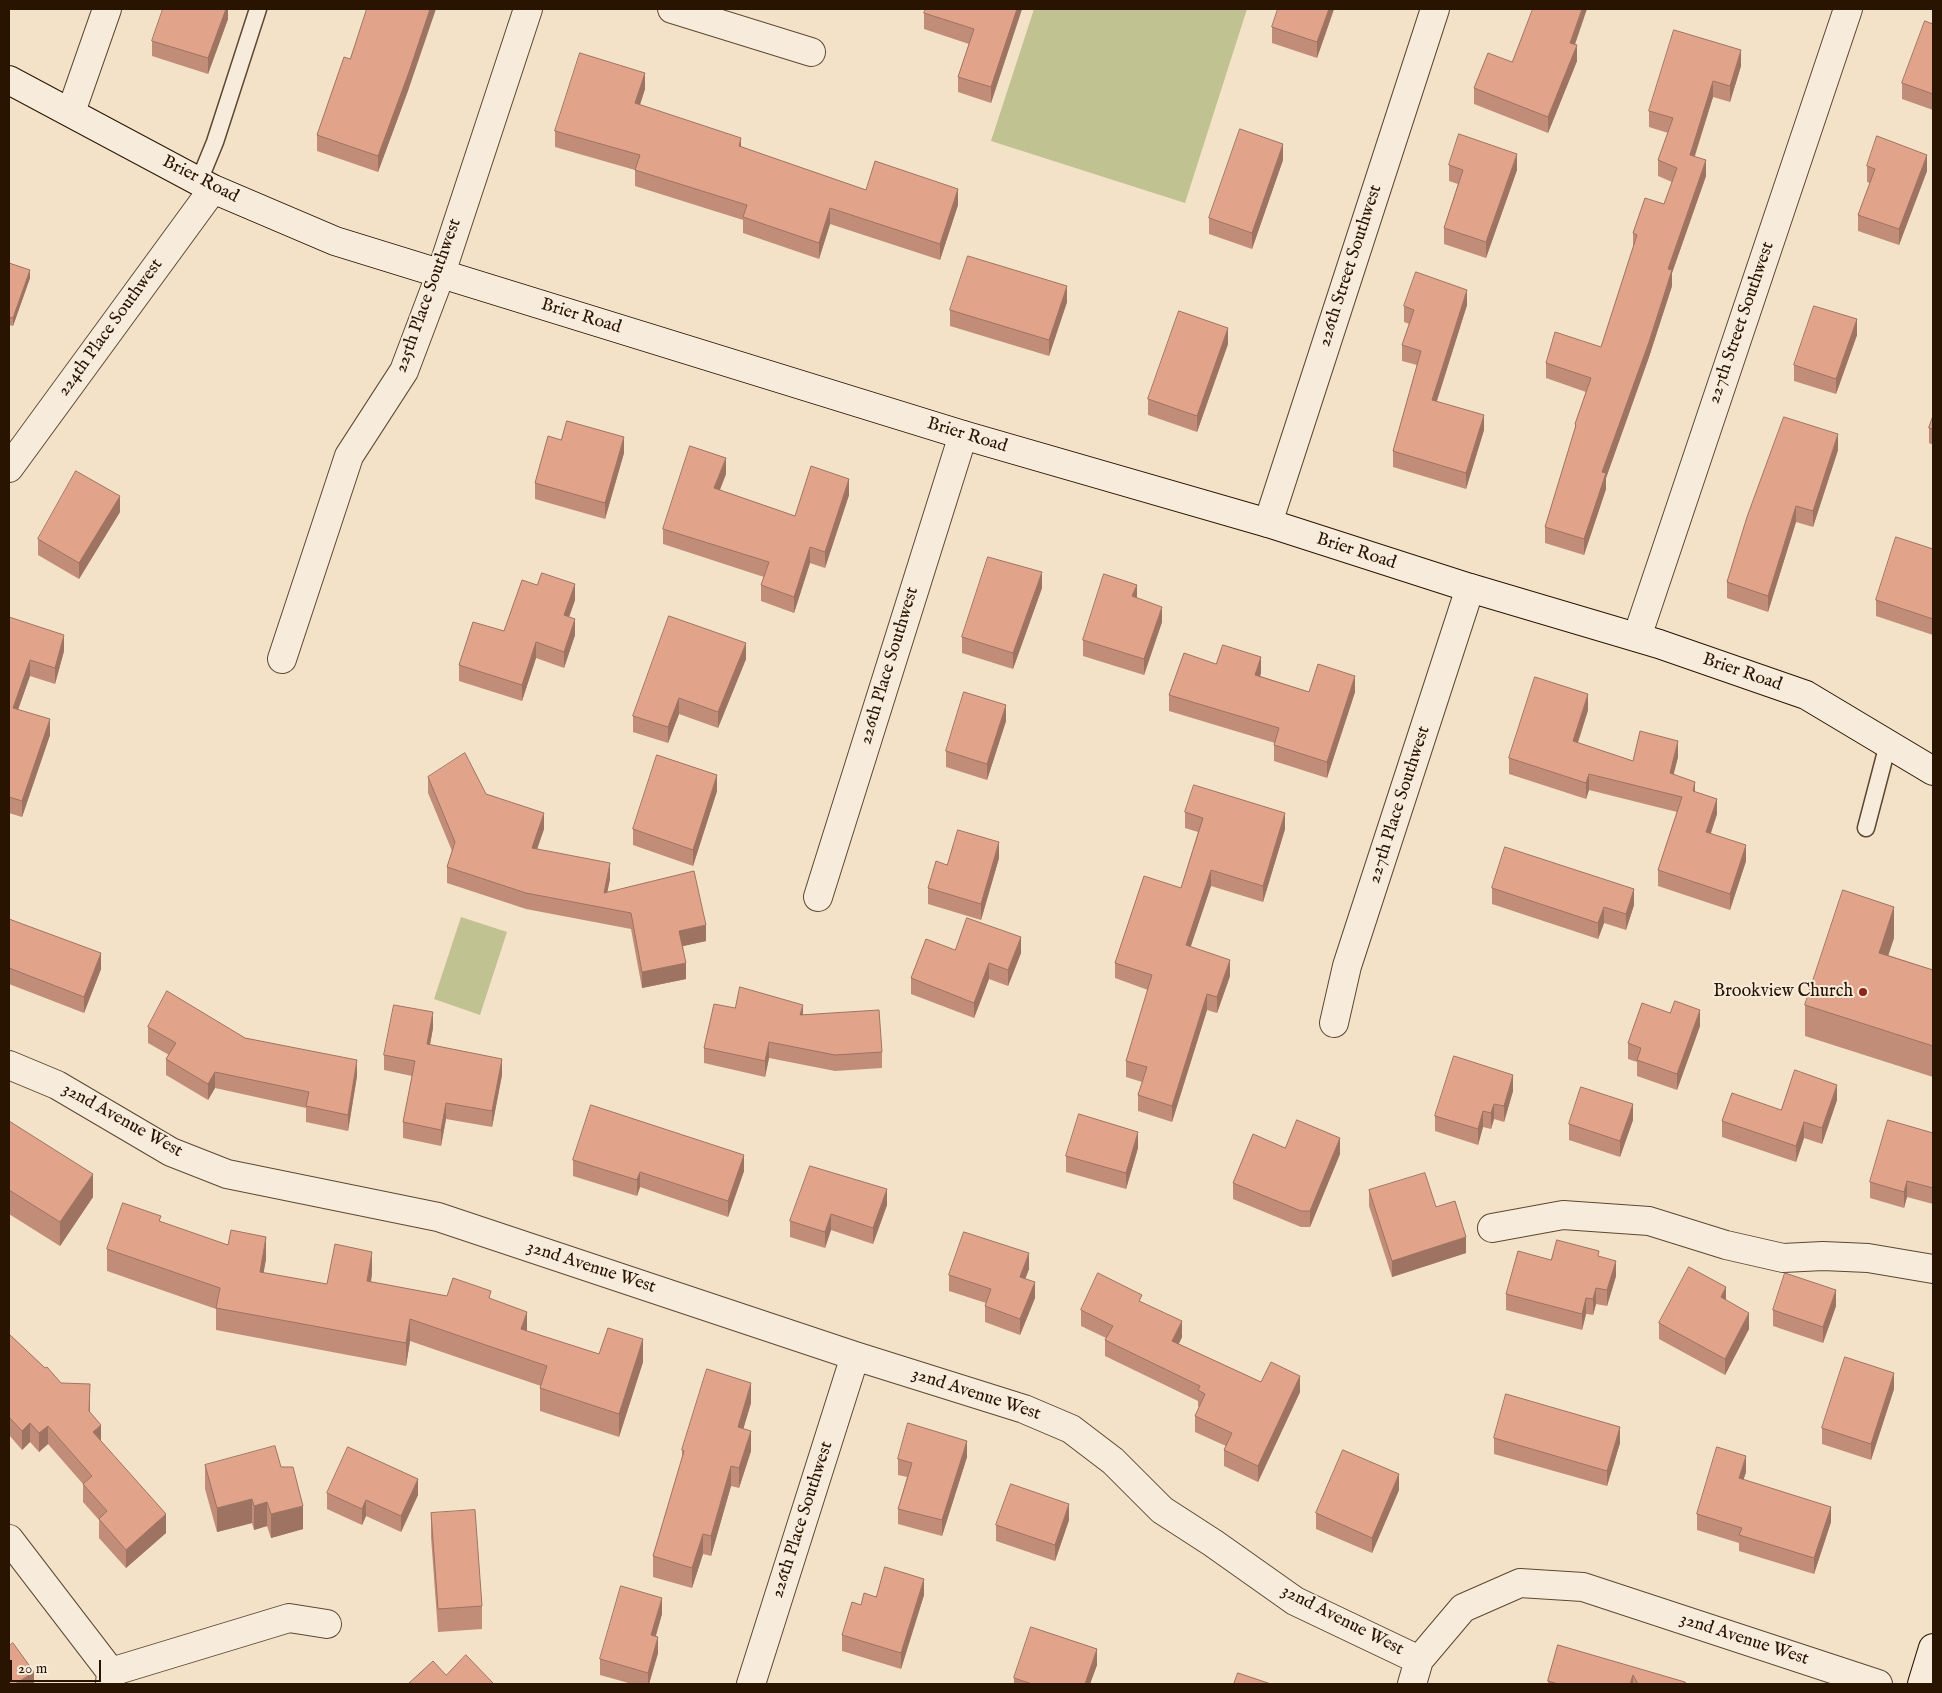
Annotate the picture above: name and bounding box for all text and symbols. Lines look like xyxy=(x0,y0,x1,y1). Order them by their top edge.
street label: Brier Road xyxy=(158,152,242,208)
street label: 226th Street Southwest xyxy=(1315,182,1387,350)
street label: 225th Place Southwest xyxy=(391,216,467,376)
street label: 227th Street Southwest xyxy=(1704,239,1780,407)
street label: 224th Place Southwest xyxy=(54,255,168,401)
street label: Brier Road xyxy=(538,295,624,339)
street label: Brier Road xyxy=(924,414,1010,458)
street label: Brier Road xyxy=(1313,529,1399,575)
street label: 226th Place Southwest xyxy=(856,585,924,747)
street label: Brier Road xyxy=(1699,649,1785,697)
street label: 227th Place Southwest xyxy=(1364,724,1436,886)
place label: Brookview Church xyxy=(1713,981,1853,1003)
marker: Brookview Church xyxy=(1857,986,1869,998)
street label: 32nd Avenue West xyxy=(58,1079,186,1163)
street label: 32nd Avenue West xyxy=(524,1237,658,1299)
street label: 32nd Avenue West xyxy=(909,1364,1043,1426)
street label: 226th Place Southwest xyxy=(767,1439,839,1601)
street label: 32nd Avenue West xyxy=(1277,1581,1407,1661)
street label: 32nd Avenue West xyxy=(1677,1609,1811,1671)
scale bar xyxy=(12,1650,104,1682)
text: 20 m xyxy=(18,1659,47,1678)

